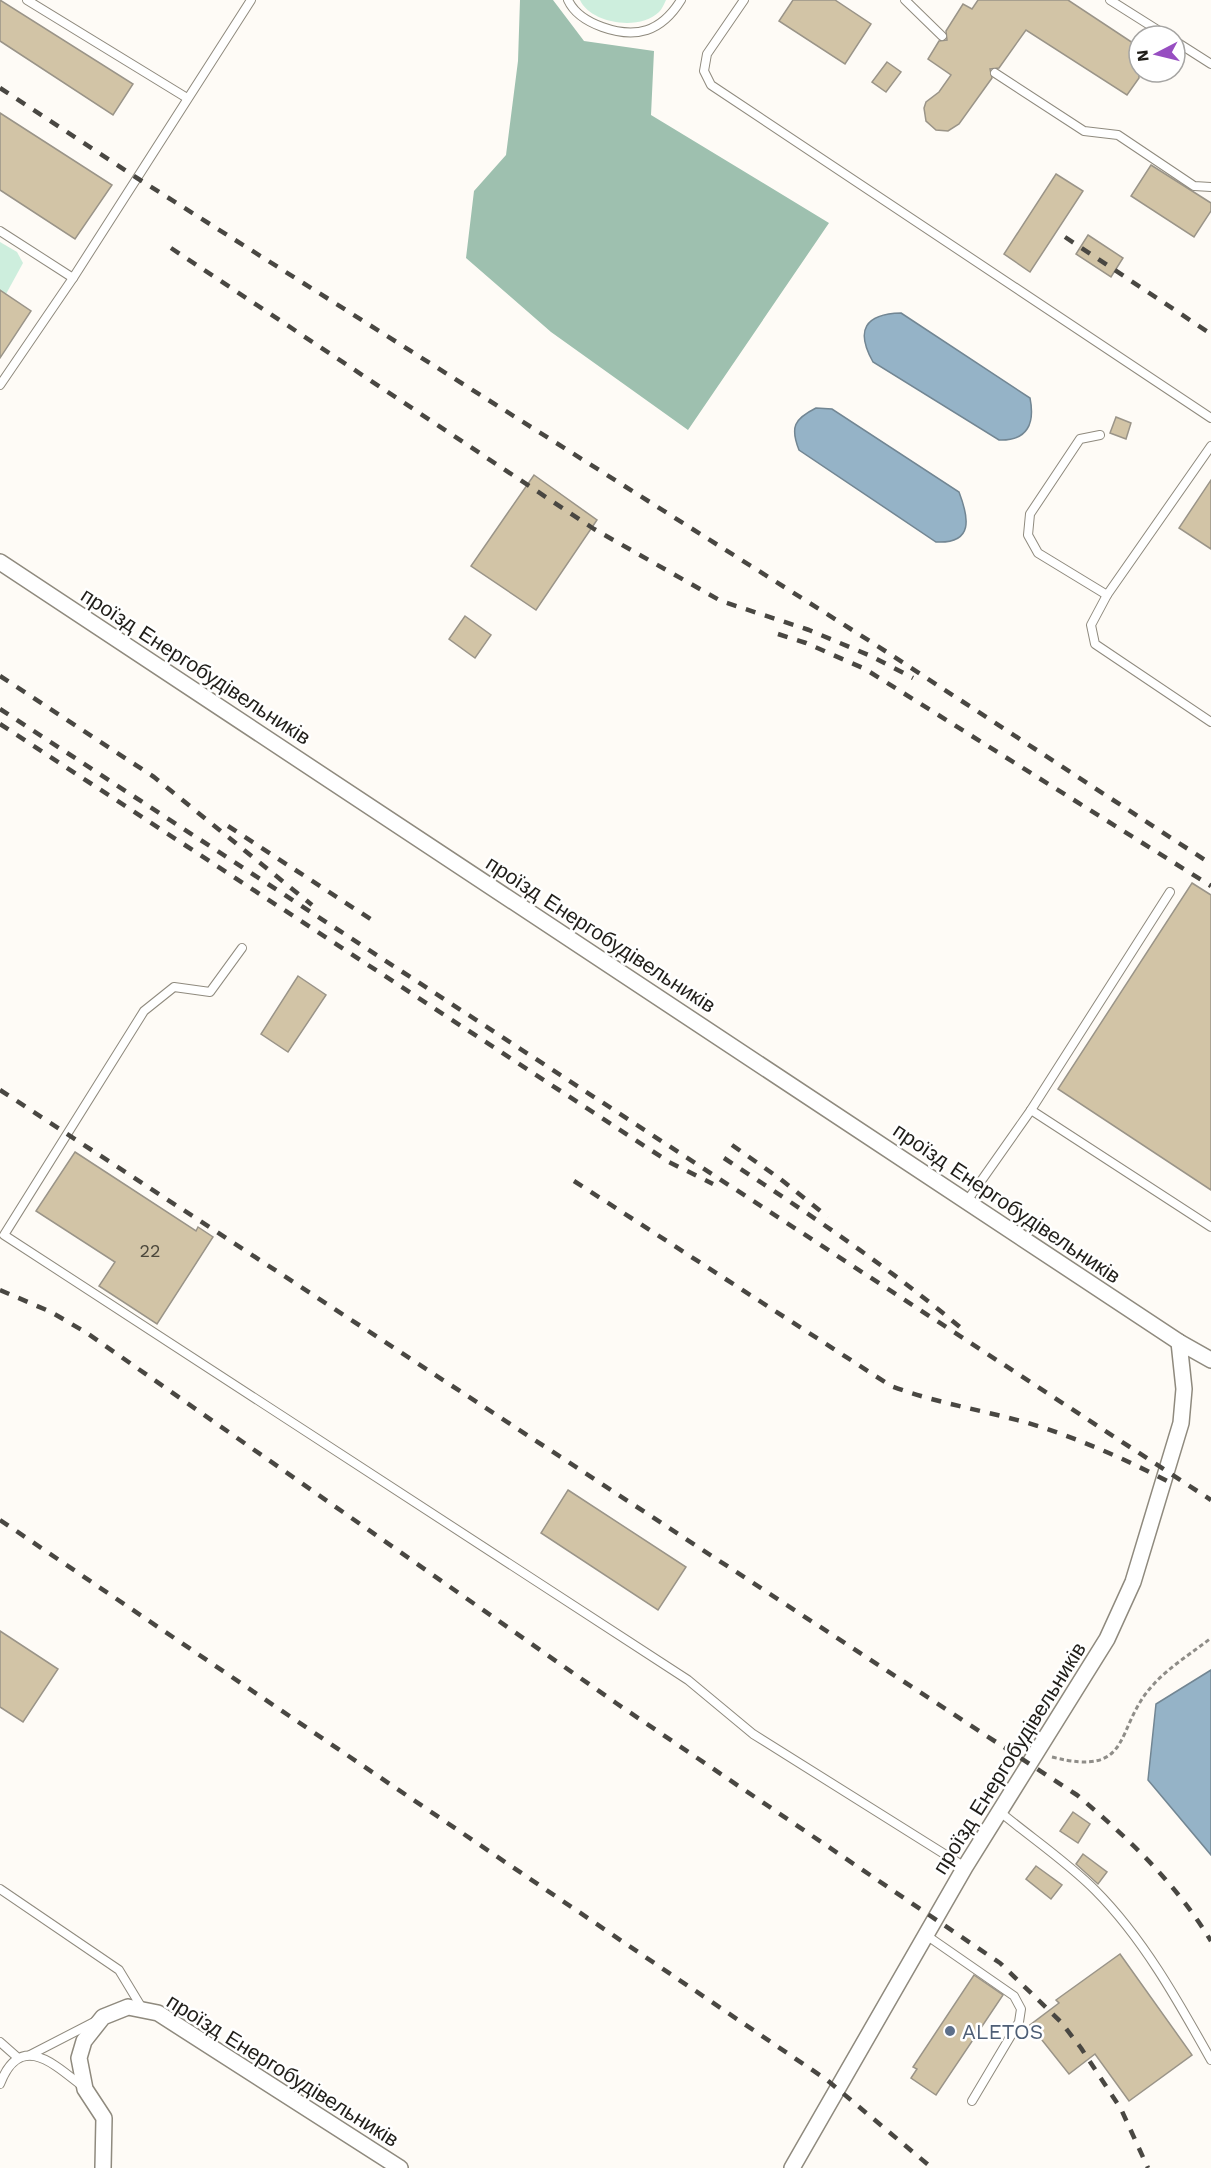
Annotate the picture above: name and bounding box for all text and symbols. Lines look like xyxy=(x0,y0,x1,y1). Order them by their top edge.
north arrow xyxy=(1127,24,1187,84)
text: N xyxy=(1132,49,1153,63)
street label: проїзд Енергобудівельників xyxy=(77,582,315,750)
street label: проїзд Енергобудівельників xyxy=(482,850,720,1018)
street label: проїзд Енергобудівельників xyxy=(889,1118,1125,1288)
house number: 22 xyxy=(140,1240,161,1261)
street label: проїзд Енергобудівельників xyxy=(927,1637,1091,1879)
street label: проїзд Енергобудівельників xyxy=(162,1988,404,2152)
place label: ALETOS xyxy=(962,2019,1043,2044)
marker: ALETOS xyxy=(943,2024,957,2038)

